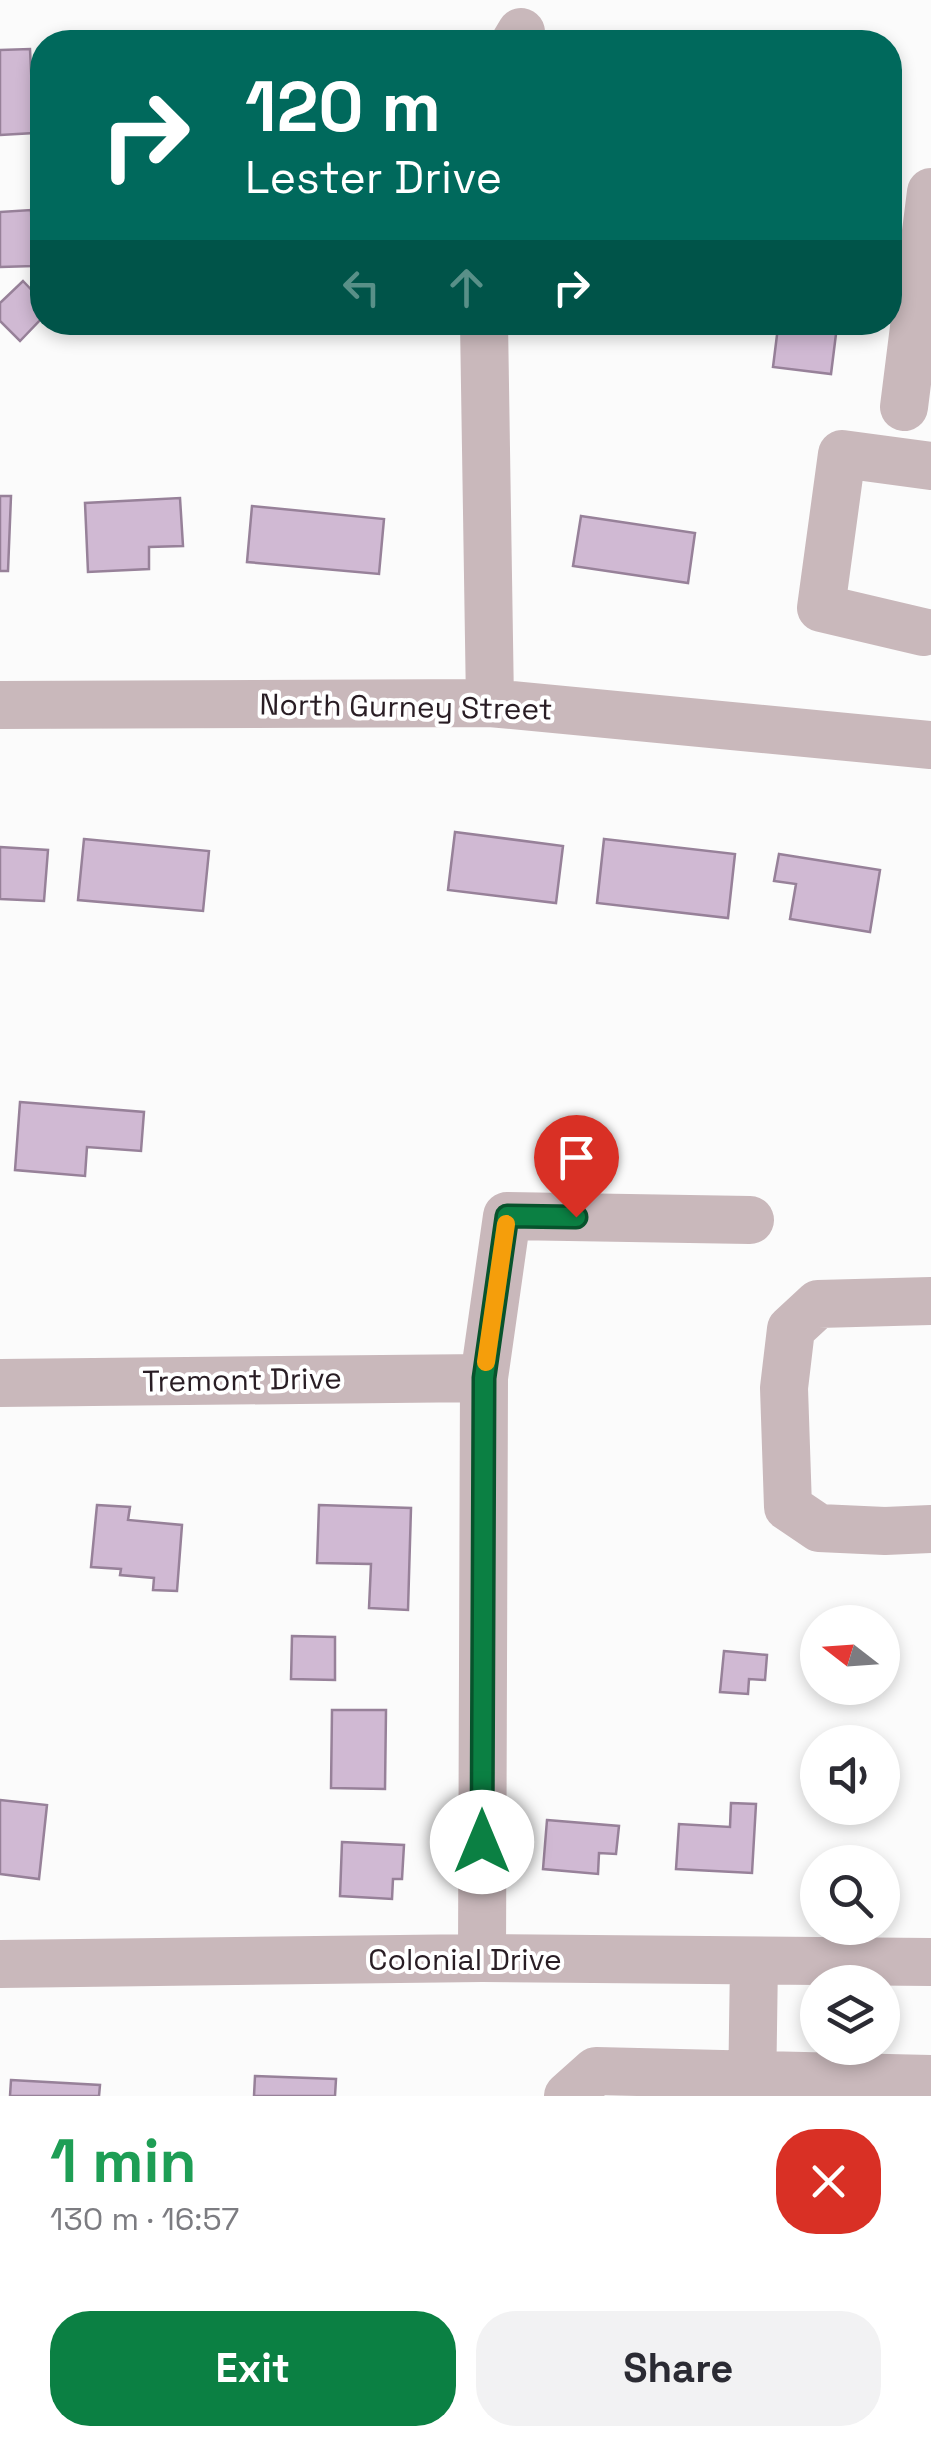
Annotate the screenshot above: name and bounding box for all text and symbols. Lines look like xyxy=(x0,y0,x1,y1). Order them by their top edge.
text: 120 m xyxy=(245,62,441,151)
icon: right xyxy=(80,70,210,200)
text: Lester Drive xyxy=(245,149,502,206)
icon: left xyxy=(334,260,389,315)
icon: ahead xyxy=(439,260,494,315)
icon: right xyxy=(544,260,599,315)
street label: North Gurney Street xyxy=(259,684,553,729)
pin xyxy=(534,1115,619,1218)
icon: arrive xyxy=(549,1130,604,1185)
street label: Tremont Drive xyxy=(142,1358,342,1401)
north arrow xyxy=(800,1605,900,1705)
map controls xyxy=(800,1605,900,2065)
button: sound xyxy=(800,1725,900,1825)
position arrow xyxy=(430,1790,534,1894)
button: search xyxy=(800,1845,900,1945)
street label: Colonial Drive xyxy=(368,1940,562,1979)
button: layers xyxy=(800,1965,900,2065)
text: 1 min xyxy=(50,2123,197,2200)
button: close xyxy=(776,2129,881,2234)
text: 130 m · 16:57 xyxy=(50,2199,239,2239)
button: Exit xyxy=(50,2311,456,2426)
button: Share xyxy=(476,2311,881,2426)

